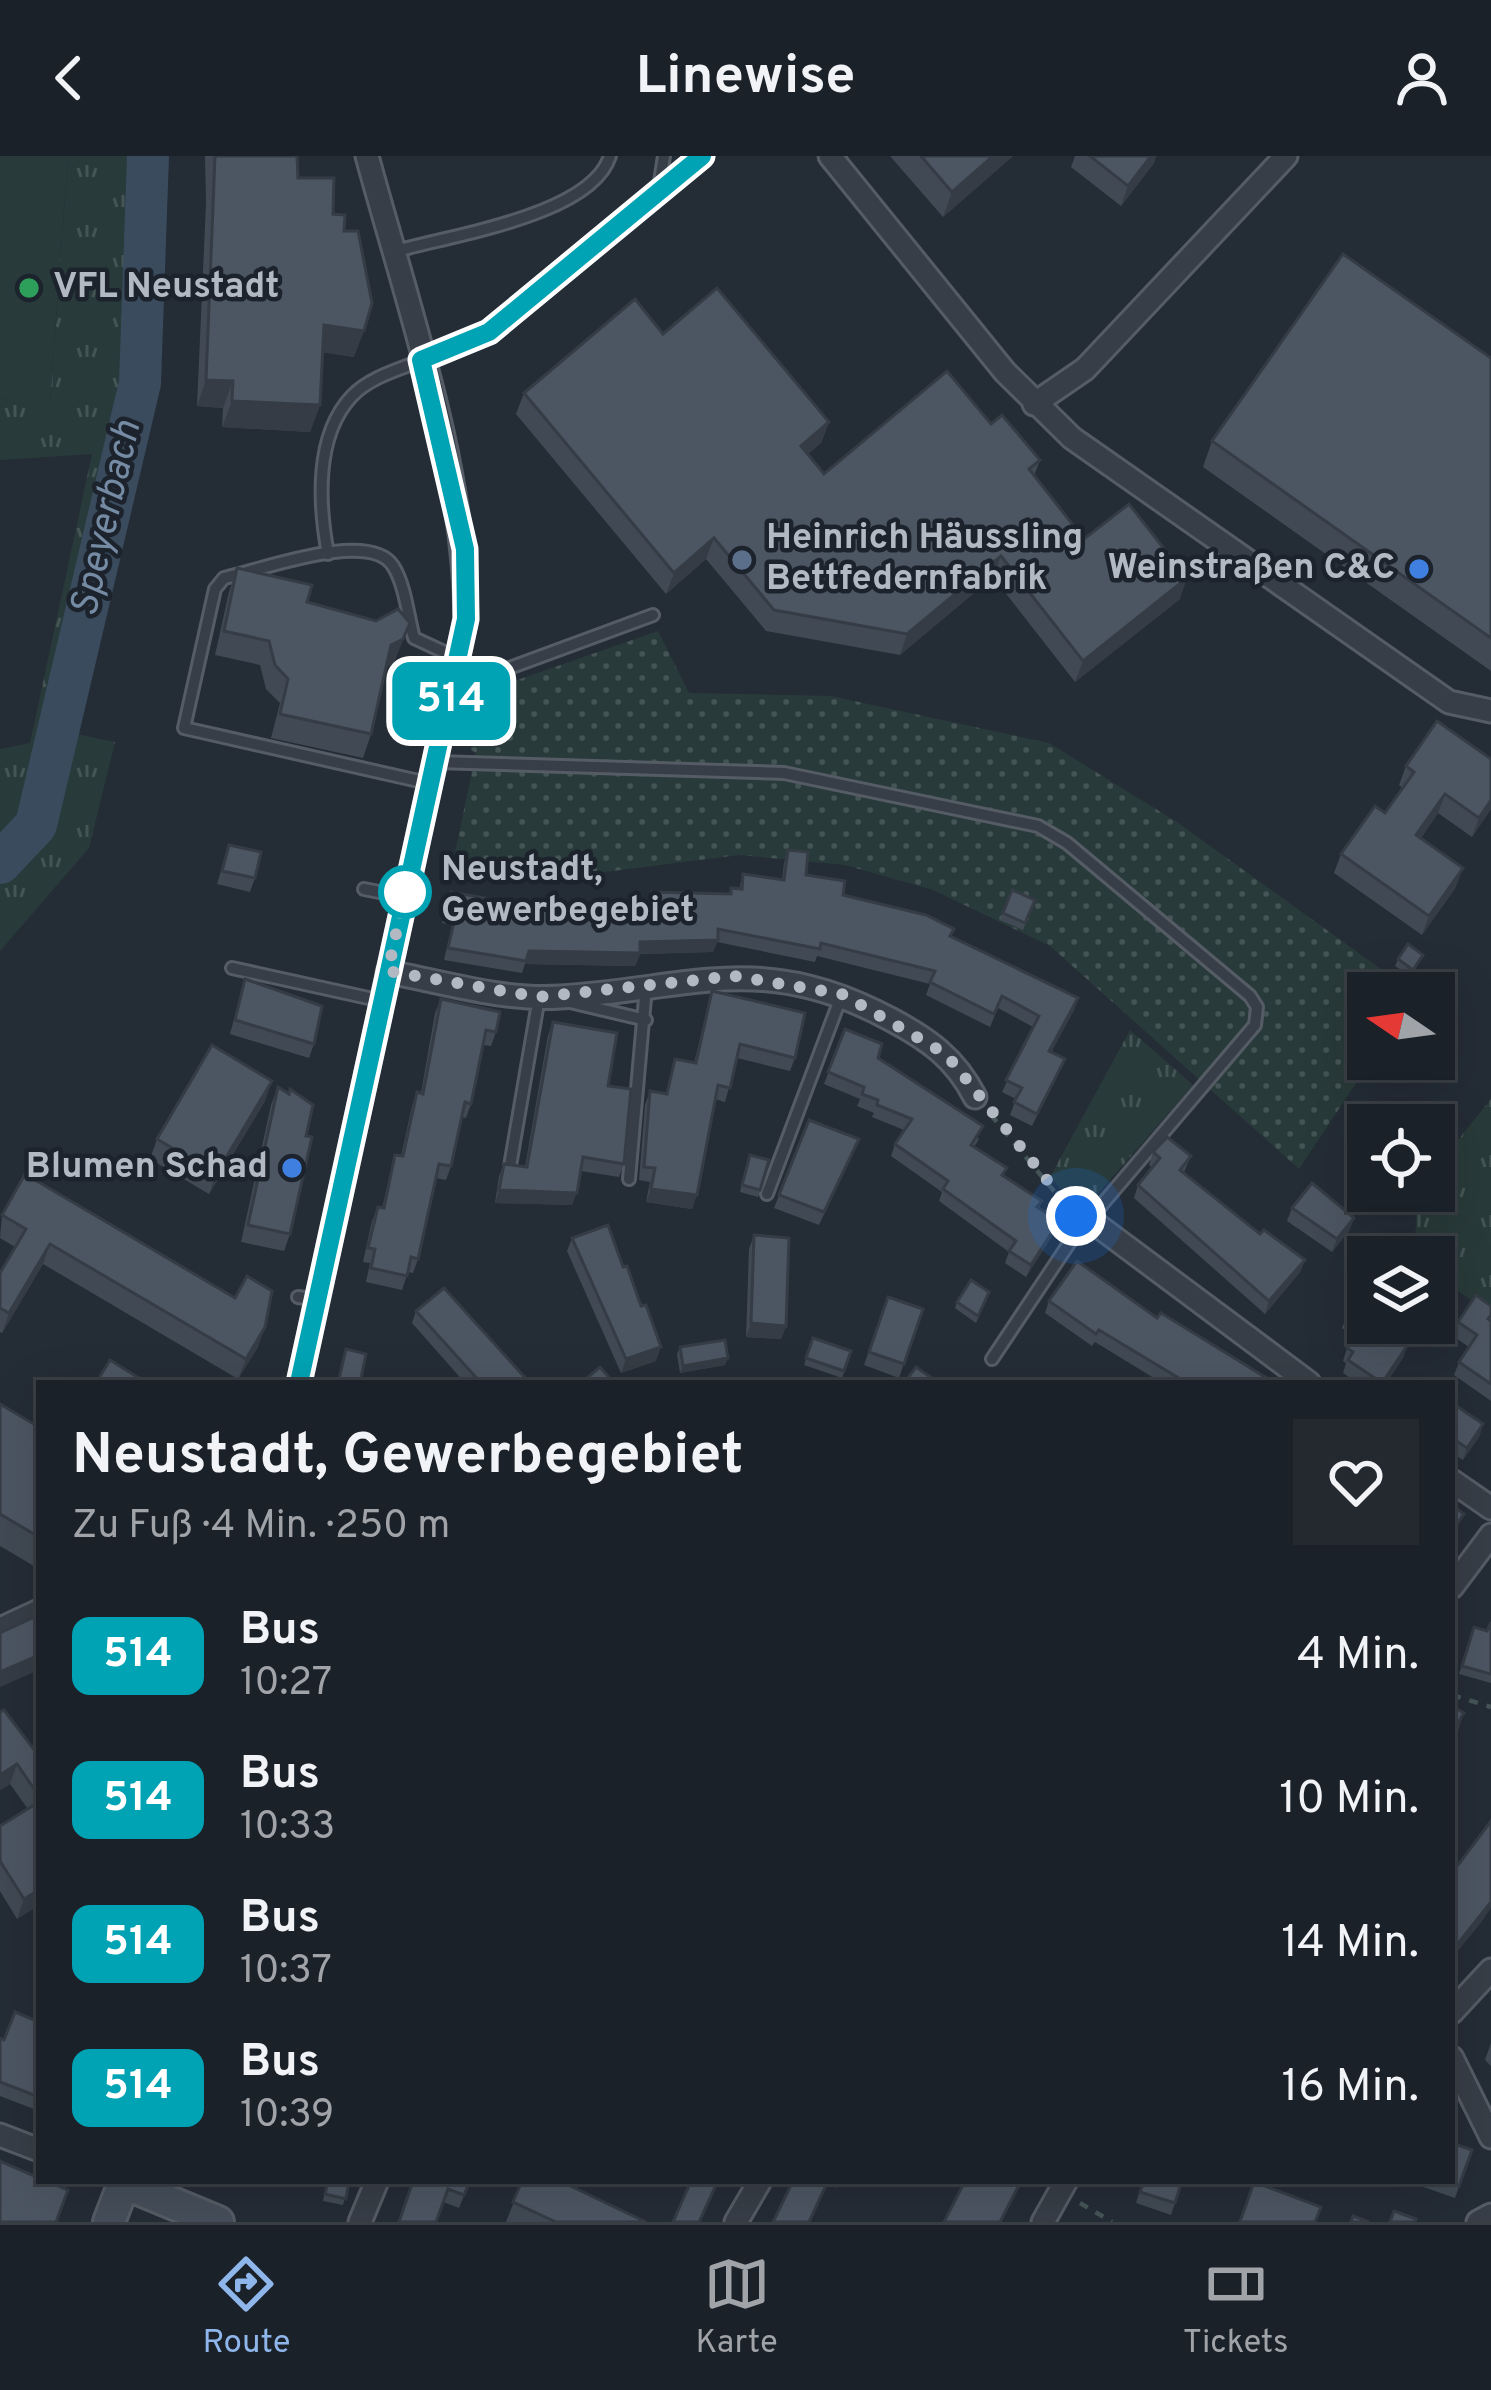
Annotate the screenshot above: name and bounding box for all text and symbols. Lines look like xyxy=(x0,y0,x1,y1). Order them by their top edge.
text: Linewise xyxy=(636,44,855,113)
icon: back xyxy=(36,45,102,111)
icon: person xyxy=(1389,45,1455,111)
place label: VFL Neustadt xyxy=(53,265,279,311)
marker: VFL Neustadt xyxy=(16,275,42,301)
water label: Speyerbach xyxy=(62,416,154,622)
place label: Heinrich Häussling Bettfedernfabrik xyxy=(766,516,1083,603)
place label: Weinstraßen C&C xyxy=(1107,546,1395,592)
marker: Heinrich Häussling Bettfedernfabrik xyxy=(729,547,755,573)
marker: Weinstraßen C&C xyxy=(1406,556,1432,582)
line badge: 514 xyxy=(382,662,520,740)
text: 514 xyxy=(416,674,486,727)
place label: Neustadt, Gewerbegebiet xyxy=(441,848,694,935)
marker: Neustadt, Gewerbegebiet xyxy=(380,867,430,917)
north arrow xyxy=(1347,972,1455,1080)
map controls xyxy=(1347,972,1455,1344)
button: locate xyxy=(1347,1104,1455,1212)
place label: Blumen Schad xyxy=(26,1145,268,1191)
marker: Blumen Schad xyxy=(279,1155,305,1181)
your location xyxy=(1046,1186,1106,1246)
button: layers xyxy=(1347,1236,1455,1344)
button: heart xyxy=(1293,1419,1419,1545)
text: Neustadt, Gewerbegebiet xyxy=(72,1422,743,1494)
text: Zu Fuß · 4 Min. · 250 m xyxy=(72,1503,450,1552)
text: Bus xyxy=(240,1603,320,1660)
text: 4 Min. xyxy=(1297,1628,1419,1685)
text: 514 xyxy=(103,1629,173,1682)
text: 10:27 xyxy=(240,1660,332,1709)
text: Bus xyxy=(240,1747,320,1804)
text: 10 Min. xyxy=(1279,1772,1419,1829)
text: 514 xyxy=(103,1773,173,1826)
text: 10:33 xyxy=(240,1804,335,1853)
text: Bus xyxy=(240,1891,320,1948)
text: 14 Min. xyxy=(1281,1916,1419,1973)
text: 514 xyxy=(103,1917,173,1970)
text: 10:37 xyxy=(240,1948,332,1997)
text: Bus xyxy=(240,2035,320,2092)
text: 16 Min. xyxy=(1281,2060,1419,2117)
text: 514 xyxy=(103,2061,173,2114)
text: 10:39 xyxy=(240,2092,334,2141)
tab: Route xyxy=(202,2251,291,2365)
tab: Karte xyxy=(695,2251,778,2365)
tab: Tickets xyxy=(1183,2251,1288,2365)

